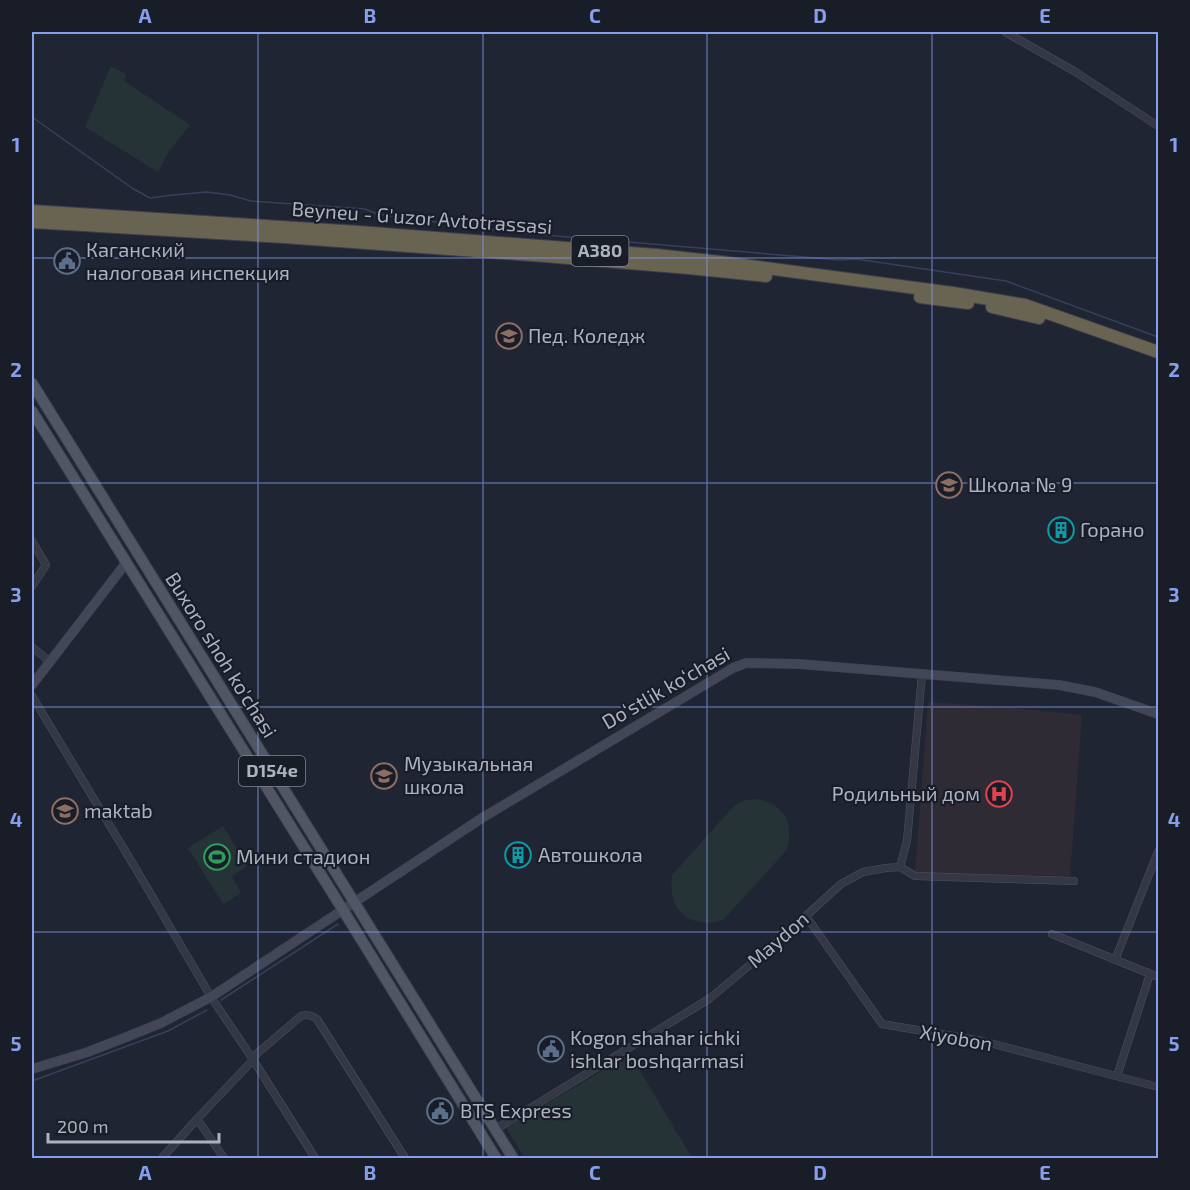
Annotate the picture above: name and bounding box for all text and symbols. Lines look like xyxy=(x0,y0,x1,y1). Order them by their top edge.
text: A xyxy=(138,3,152,27)
text: B xyxy=(364,3,376,27)
text: C xyxy=(589,3,601,27)
text: D xyxy=(813,3,827,27)
text: E xyxy=(1039,3,1051,27)
text: 1 xyxy=(12,132,20,156)
text: 1 xyxy=(1170,132,1178,156)
street label: Beyneu - G'uzor Avtotrassasi xyxy=(291,196,553,238)
road number: A380 xyxy=(572,236,628,266)
place label: Каганский налоговая инспекция xyxy=(86,237,290,284)
public building icon: Каганский налоговая инспекция xyxy=(52,246,82,276)
school or university icon: Пед. Коледж xyxy=(494,321,524,351)
place label: Пед. Коледж xyxy=(528,323,646,347)
text: 2 xyxy=(10,357,22,381)
text: 2 xyxy=(1168,357,1180,381)
school or university icon: Школа № 9 xyxy=(934,470,964,500)
place label: Школа № 9 xyxy=(968,472,1072,496)
building icon: Горано xyxy=(1046,515,1076,545)
place label: Горано xyxy=(1080,517,1144,541)
street label: Buxoro shoh ko'chasi xyxy=(161,567,282,742)
text: 3 xyxy=(10,582,22,606)
text: 3 xyxy=(1168,582,1180,606)
street label: Do‘stlik ko‘chasi xyxy=(597,641,734,733)
place label: Музыкальная школа xyxy=(404,751,533,798)
road number: D154e xyxy=(239,756,305,786)
school or university icon: Музыкальная школа xyxy=(369,761,399,791)
hospital icon: Родильный дом xyxy=(984,779,1014,809)
place label: Родильный дом xyxy=(832,781,980,805)
school or university icon: maktab xyxy=(50,796,80,826)
place label: maktab xyxy=(84,798,153,822)
text: 4 xyxy=(10,807,23,831)
text: 4 xyxy=(1168,807,1181,831)
building icon: Автошкола xyxy=(503,840,533,870)
sports icon: Мини стадион xyxy=(202,842,232,872)
place label: Автошкола xyxy=(538,842,643,866)
place label: Мини стадион xyxy=(236,844,370,868)
street label: Maydon xyxy=(742,906,813,972)
street label: Xiyobon xyxy=(918,1019,994,1055)
place label: Kogon shahar ichki ishlar boshqarmasi xyxy=(570,1025,744,1072)
text: 5 xyxy=(10,1031,22,1055)
text: 5 xyxy=(1168,1031,1180,1055)
public building icon: Kogon shahar ichki ishlar boshqarmasi xyxy=(536,1034,566,1064)
public building icon: BTS Express xyxy=(425,1096,455,1126)
place label: BTS Express xyxy=(460,1098,572,1122)
scale bar xyxy=(48,1106,219,1144)
text: 200 m xyxy=(57,1115,109,1137)
text: A xyxy=(138,1160,152,1184)
text: B xyxy=(364,1160,376,1184)
text: C xyxy=(589,1160,601,1184)
text: D xyxy=(813,1160,827,1184)
text: E xyxy=(1039,1160,1051,1184)

